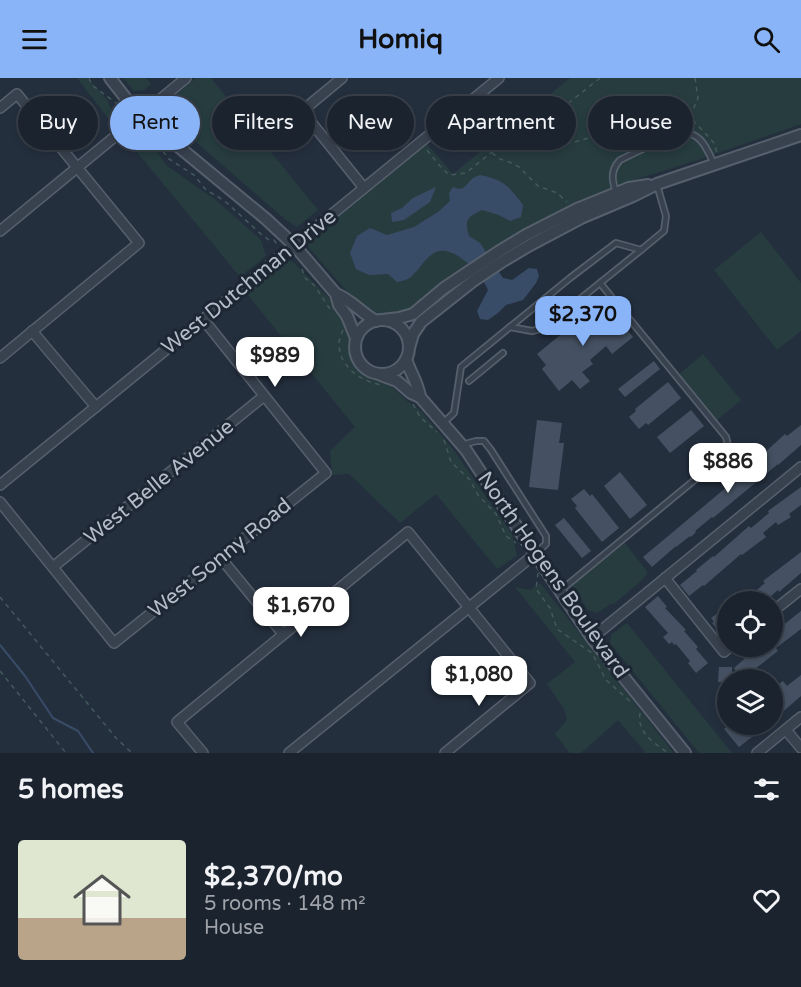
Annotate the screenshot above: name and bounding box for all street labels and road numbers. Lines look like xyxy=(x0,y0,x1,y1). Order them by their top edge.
street label: West Dutchman Drive xyxy=(157,204,341,360)
street label: West Belle Avenue xyxy=(79,414,239,550)
street label: North Hogens Boulevard xyxy=(472,467,634,683)
street label: West Sonny Road xyxy=(144,493,296,623)

